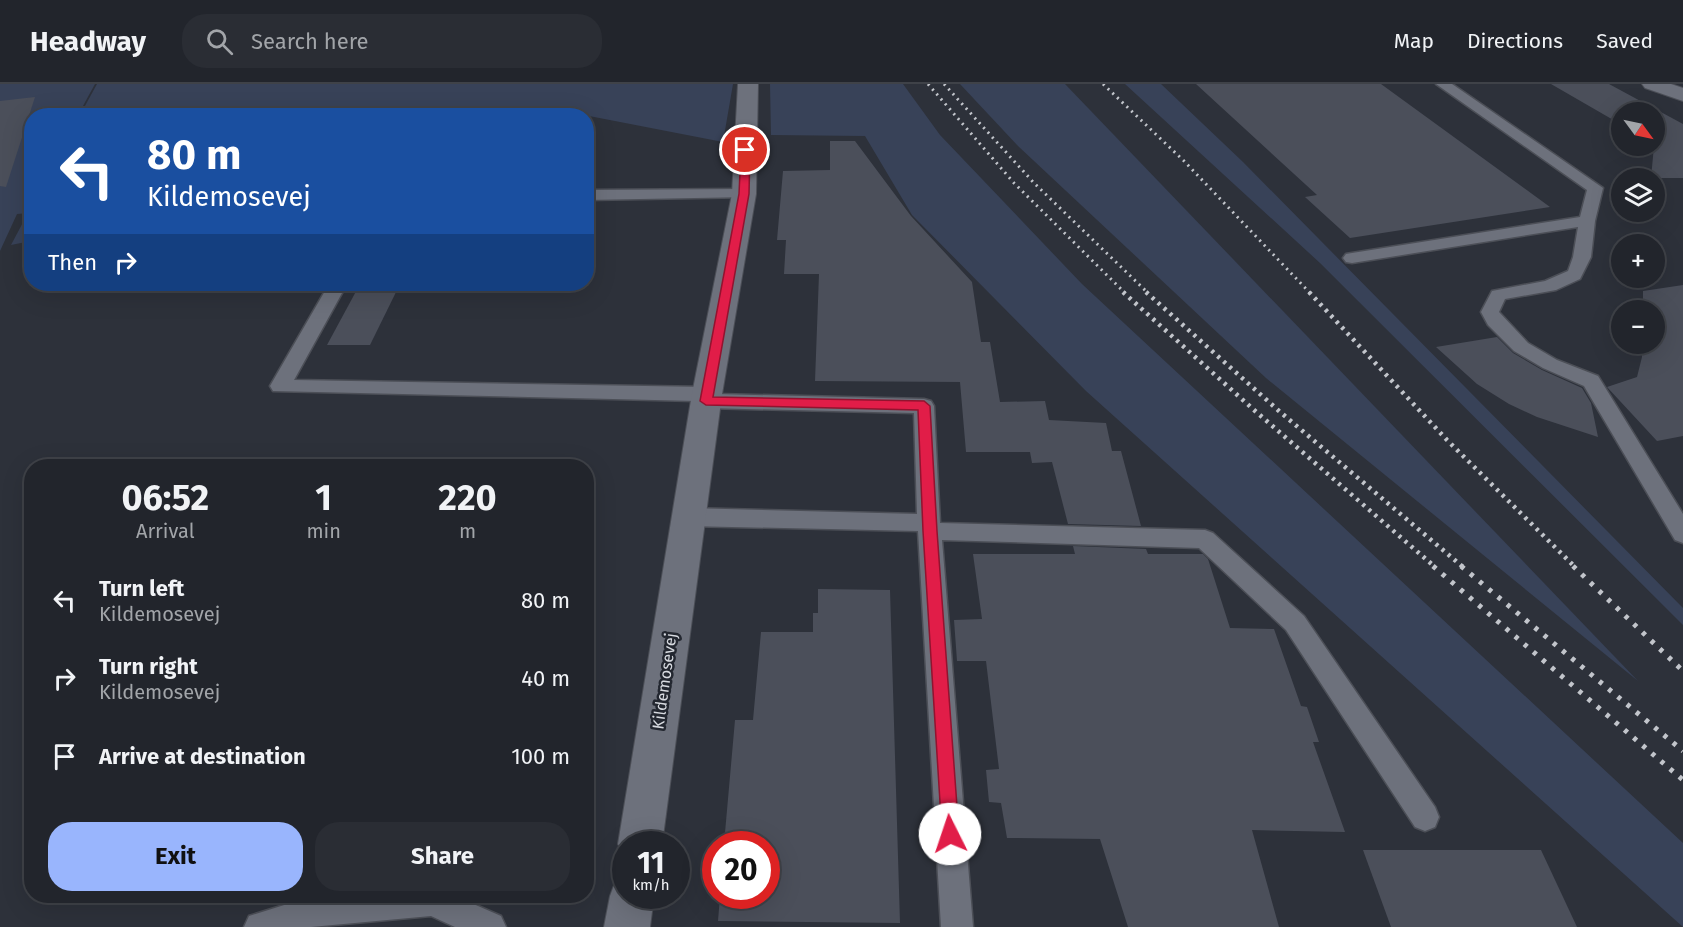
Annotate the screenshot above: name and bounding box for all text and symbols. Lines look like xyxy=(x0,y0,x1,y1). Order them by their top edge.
search box xyxy=(182,14,602,68)
text: Headway xyxy=(30,25,146,58)
icon: search xyxy=(203,25,236,58)
text: Search here xyxy=(251,28,369,55)
text: Map xyxy=(1394,28,1434,54)
text: Directions xyxy=(1467,28,1563,54)
text: Saved xyxy=(1596,28,1653,54)
north arrow xyxy=(1611,102,1665,156)
map controls xyxy=(1611,102,1665,354)
pin xyxy=(719,124,770,175)
text: 80 m xyxy=(147,130,241,180)
icon: left xyxy=(48,132,126,210)
icon: arrive xyxy=(728,133,761,166)
button: layers xyxy=(1611,168,1665,222)
text: Kildemosevej xyxy=(147,181,311,213)
button: + xyxy=(1611,234,1665,288)
icon: right xyxy=(109,246,142,279)
text: Then xyxy=(48,249,97,276)
button: − xyxy=(1611,300,1665,354)
text: 06:52 xyxy=(121,476,209,520)
text: 1 xyxy=(315,476,332,520)
text: 220 xyxy=(438,476,497,520)
text: Arrival xyxy=(136,519,195,543)
text: min xyxy=(306,519,341,543)
text: m xyxy=(459,519,476,543)
text: Turn left xyxy=(99,575,184,602)
icon: left xyxy=(48,584,81,617)
text: 80 m xyxy=(521,587,570,614)
text: Kildemosevej xyxy=(99,602,220,626)
street label: Kildemosevej xyxy=(648,632,681,730)
text: Turn right xyxy=(99,653,198,680)
icon: right xyxy=(48,662,81,695)
text: 40 m xyxy=(521,665,570,692)
text: Kildemosevej xyxy=(99,680,220,704)
icon: arrive xyxy=(48,740,81,773)
text: Arrive at destination xyxy=(99,743,306,770)
text: 100 m xyxy=(511,743,570,770)
position arrow xyxy=(918,802,982,866)
button: Exit xyxy=(48,822,303,891)
button: Share xyxy=(315,822,570,891)
speed limit sign: 20 xyxy=(702,831,780,909)
text: 11 xyxy=(637,845,665,881)
text: km/h xyxy=(632,876,670,894)

